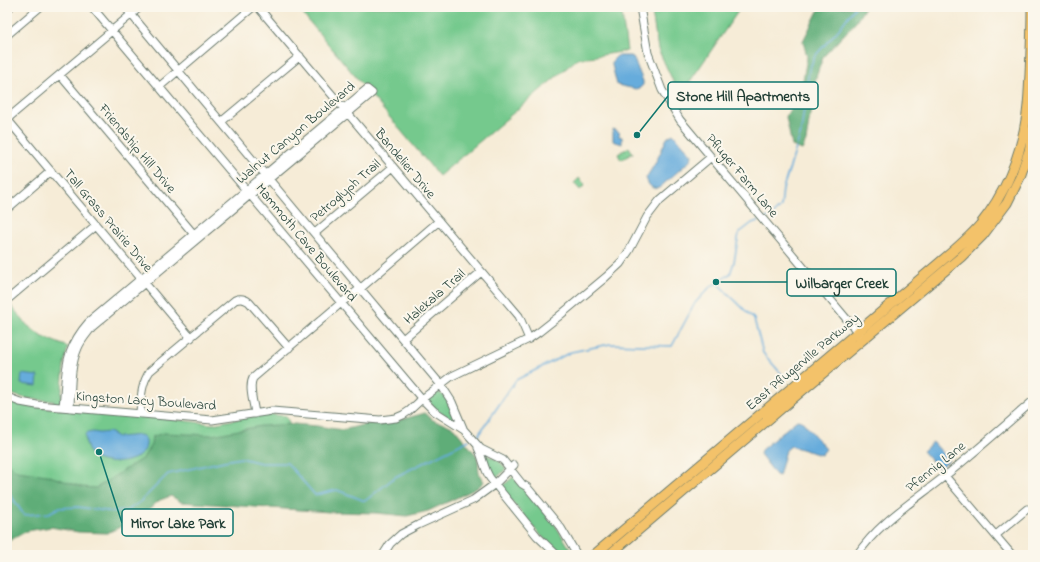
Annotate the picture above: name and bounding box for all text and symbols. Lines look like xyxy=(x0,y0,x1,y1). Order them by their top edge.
street label: Walnut Canyon Boulevard xyxy=(232,77,361,190)
callout: Stone Hill Apartments xyxy=(668,82,818,109)
text: Stone Hill Apartments xyxy=(676,86,810,108)
street label: Friendship Hill Drive xyxy=(92,99,181,199)
street label: Bandelier Drive xyxy=(368,123,441,204)
street label: Pfluger Farm Lane xyxy=(700,129,784,224)
street label: Petroglyph Trail xyxy=(306,154,387,229)
street label: Tall Grass Prairie Drive xyxy=(58,165,158,278)
street label: Mammoth Cave Boulevard xyxy=(250,179,362,307)
street label: Halekala Trail xyxy=(399,264,471,330)
callout: Wilbarger Creek xyxy=(787,269,896,296)
text: Wilbarger Creek xyxy=(795,273,889,297)
street label: East Pflugerville Parkway xyxy=(742,308,865,417)
street label: Kingston Lacy Boulevard xyxy=(75,386,217,418)
street label: Pfennig Lane xyxy=(901,436,972,499)
callout: Mirror Lake Park xyxy=(122,509,233,536)
text: Mirror Lake Park xyxy=(130,513,226,535)

